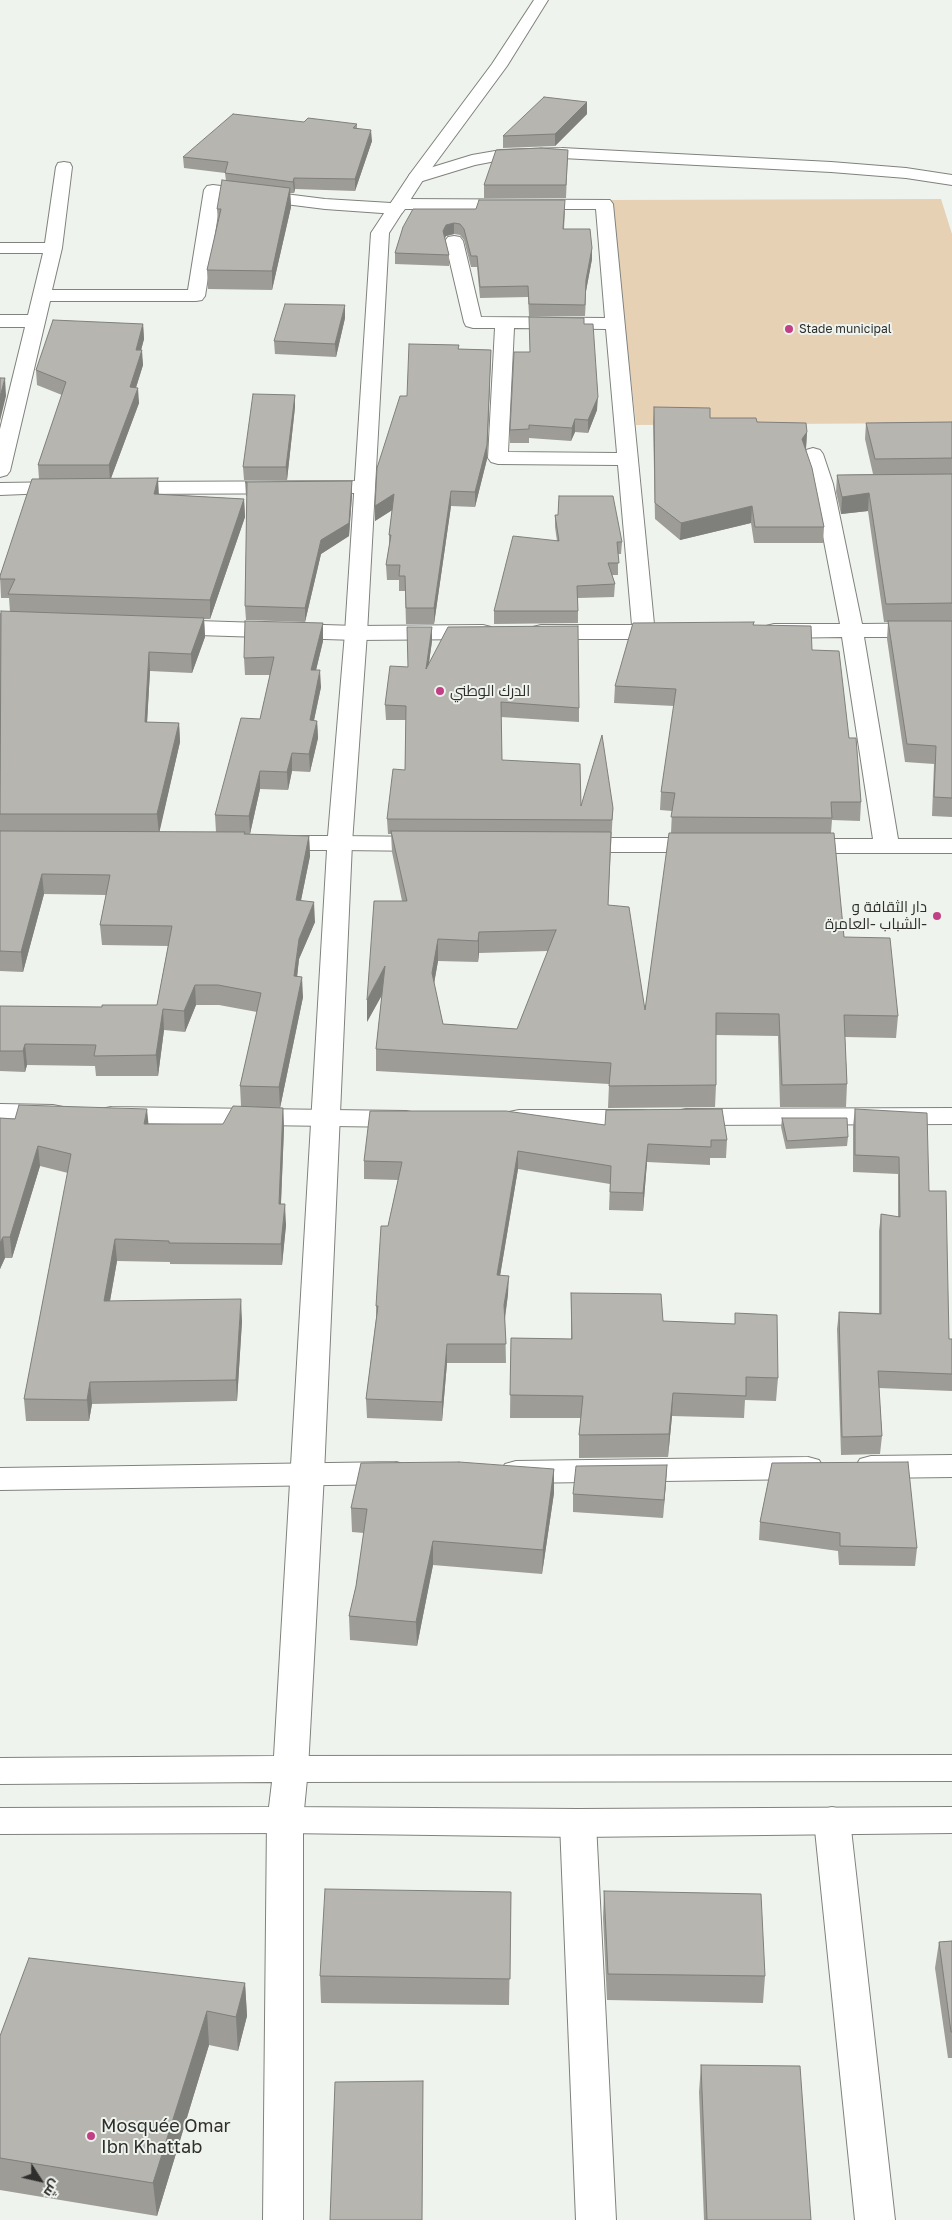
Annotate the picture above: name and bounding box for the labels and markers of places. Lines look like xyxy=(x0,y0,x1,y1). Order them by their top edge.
place label: Stade municipal xyxy=(799,322,892,336)
marker: Stade municipal xyxy=(783,323,795,335)
place label: الدرك الوطني xyxy=(450,682,530,700)
marker: الدرك الوطني xyxy=(434,685,446,697)
place label: دار الثقافة و الشباب -العامرة- xyxy=(825,898,927,933)
marker: دار الثقافة و الشباب -العامرة- xyxy=(931,910,943,922)
place label: Mosquée Omar Ibn Khattab xyxy=(101,2115,231,2158)
marker: Mosquée Omar Ibn Khattab xyxy=(85,2130,97,2142)

